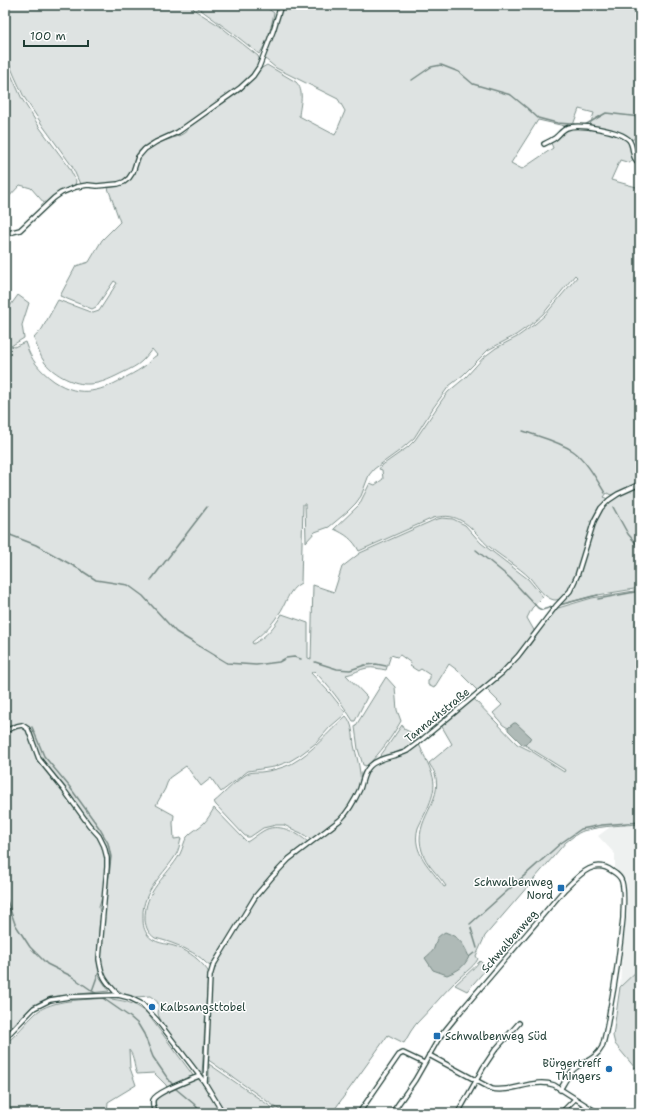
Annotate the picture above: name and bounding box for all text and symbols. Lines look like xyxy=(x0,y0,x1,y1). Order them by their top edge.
scale bar xyxy=(24,22,88,48)
text: 100 m xyxy=(30,28,66,44)
street label: Tannachstraße xyxy=(402,685,473,746)
place label: Schwalbenweg Nord xyxy=(474,875,553,903)
marker: Schwalbenweg Nord xyxy=(556,883,566,893)
street label: Schwalbenweg xyxy=(478,906,541,976)
place label: Kalbsangsttobel xyxy=(160,1000,246,1015)
marker: Kalbsangsttobel xyxy=(147,1002,157,1012)
place label: Schwalbenweg Süd xyxy=(445,1029,547,1044)
marker: Schwalbenweg Süd xyxy=(432,1031,442,1041)
place label: Bürgertreff Thingers xyxy=(542,1056,602,1084)
marker: Bürgertreff Thingers xyxy=(604,1064,614,1074)

